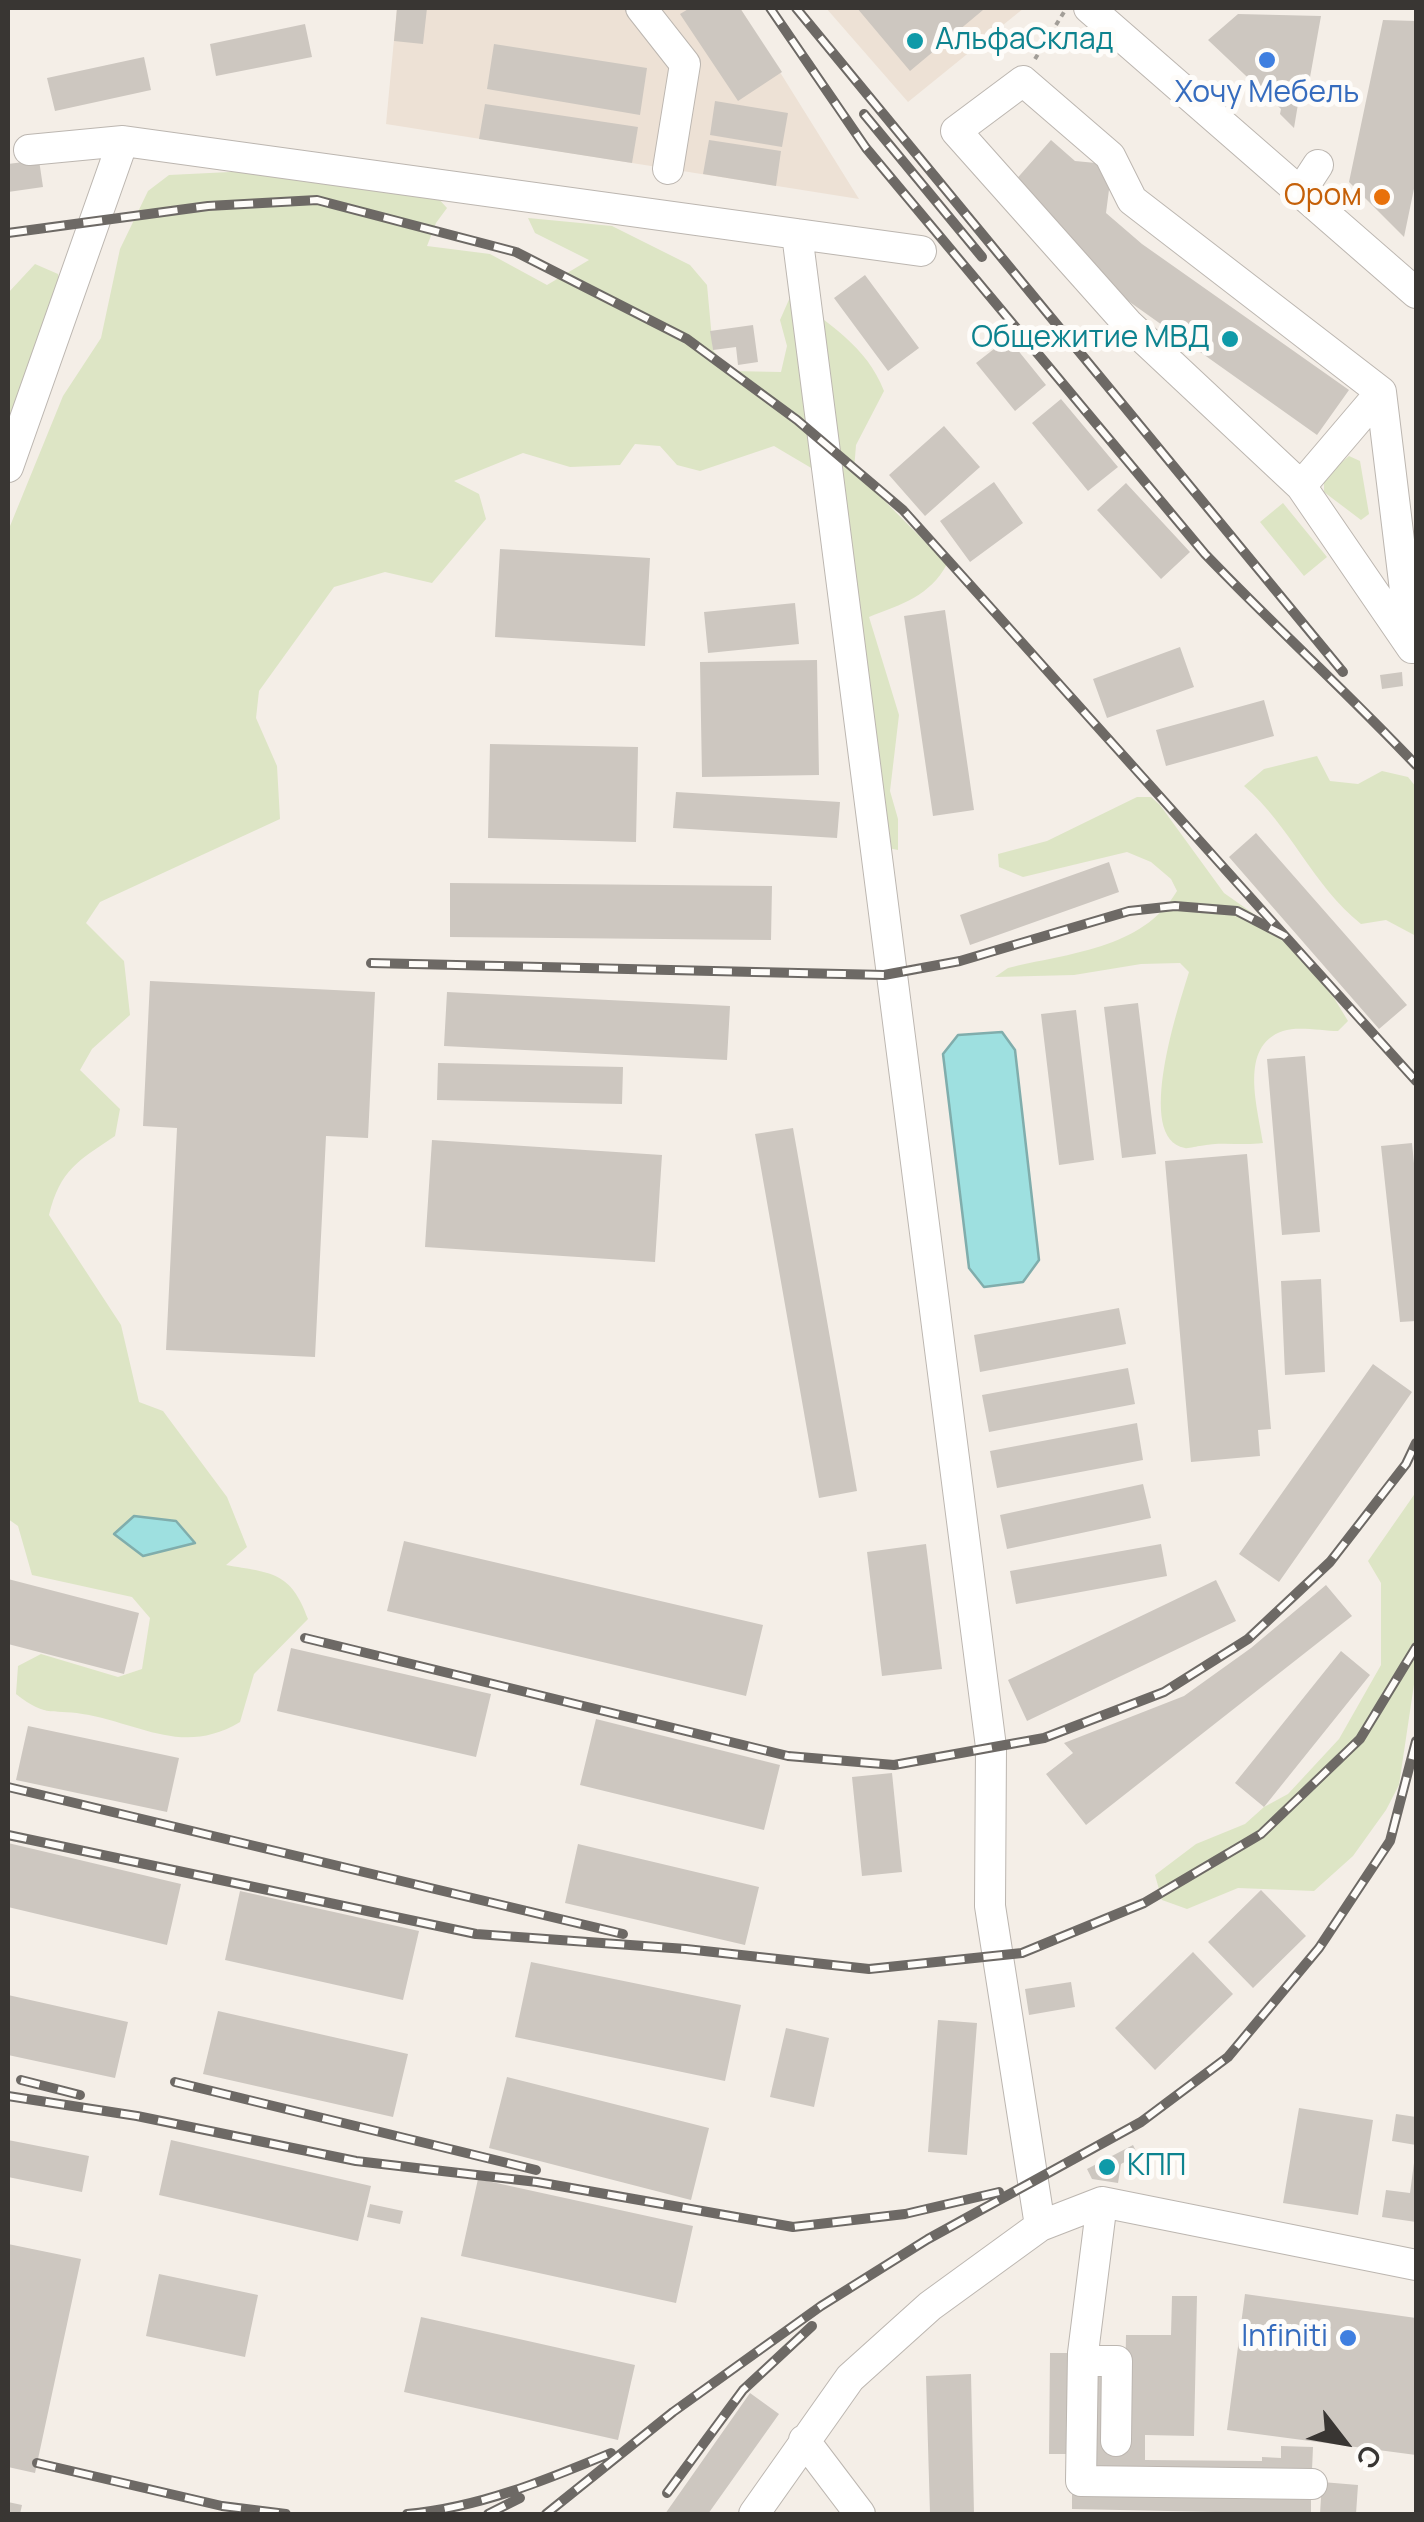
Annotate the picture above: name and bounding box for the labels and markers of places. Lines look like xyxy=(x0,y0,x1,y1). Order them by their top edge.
place label: АльфаСклад xyxy=(935,23,1113,59)
marker: АльфаСклад xyxy=(904,30,926,52)
marker: Хочу Мебель xyxy=(1256,49,1278,71)
place label: Хочу Мебель xyxy=(1175,76,1359,112)
place label: Ором xyxy=(1284,179,1362,215)
marker: Ором xyxy=(1371,186,1393,208)
place label: Общежитие МВД xyxy=(971,321,1210,357)
marker: Общежитие МВД xyxy=(1219,328,1241,350)
place label: КПП xyxy=(1127,2149,1186,2185)
marker: КПП xyxy=(1096,2156,1118,2178)
place label: Infiniti xyxy=(1241,2320,1328,2356)
marker: Infiniti xyxy=(1337,2327,1359,2349)

